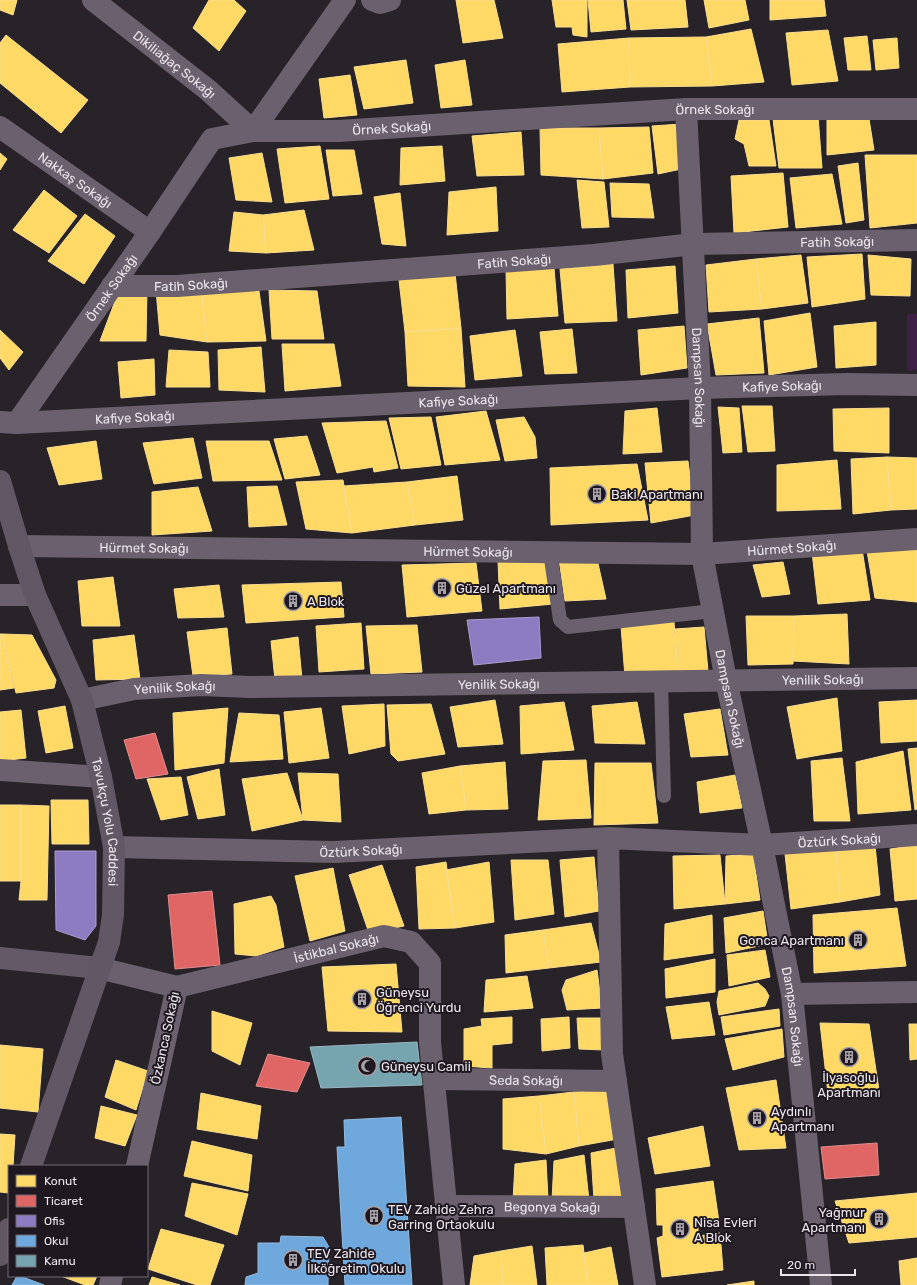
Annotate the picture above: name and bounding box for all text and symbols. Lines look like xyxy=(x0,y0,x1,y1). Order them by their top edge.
street label: Dikiliağaç Sokağı xyxy=(130,27,219,101)
street label: Örnek Sokağı xyxy=(675,102,754,118)
street label: Örnek Sokağı xyxy=(352,118,431,138)
street label: Nakkaş Sokağı xyxy=(36,149,115,211)
street label: Fatih Sokağı xyxy=(800,233,874,250)
street label: Örnek Sokağı xyxy=(83,251,140,324)
street label: Fatih Sokağı xyxy=(477,251,552,271)
street label: Fatih Sokağı xyxy=(154,275,228,294)
street label: Dampsan Sokağı xyxy=(689,327,708,428)
street label: Kafiye Sokağı xyxy=(742,377,822,394)
street label: Kafiye Sokağı xyxy=(418,391,499,410)
street label: Kafiye Sokağı xyxy=(95,407,175,426)
building icon: Baki Apartmanı xyxy=(586,483,608,505)
place label: Baki Apartmanı xyxy=(611,487,703,502)
street label: Hürmet Sokağı xyxy=(747,537,837,558)
street label: Hürmet Sokağı xyxy=(99,539,189,556)
street label: Hürmet Sokağı xyxy=(423,543,513,560)
building icon: Güzel Apartmanı xyxy=(431,577,453,599)
place label: Güzel Apartmanı xyxy=(456,581,556,596)
building icon: A Blok xyxy=(282,590,304,612)
place label: A Blok xyxy=(307,594,345,609)
street label: Dampsan Sokağı xyxy=(713,648,748,750)
street label: Yenilik Sokağı xyxy=(782,671,864,687)
street label: Yenilik Sokağı xyxy=(458,676,540,692)
street label: Yenilik Sokağı xyxy=(133,677,216,696)
street label: Tavukçu Yolu Caddesi xyxy=(89,756,122,886)
street label: Öztürk Sokağı xyxy=(797,830,881,850)
street label: Öztürk Sokağı xyxy=(319,841,403,860)
building icon: Gonca Apartmanı xyxy=(847,929,869,951)
street label: İstikbal Sokağı xyxy=(292,930,380,965)
place label: Gonca Apartmanı xyxy=(739,933,844,948)
street label: Dampsan Sokağı xyxy=(779,965,807,1067)
place label: Güneysu Öğrenci Yurdu xyxy=(376,985,461,1016)
building icon: Güneysu Öğrenci Yurdu xyxy=(351,988,373,1010)
street label: Özkanca Sokağı xyxy=(148,990,183,1086)
building icon: İlyasoğlu Apartmanı xyxy=(838,1046,860,1068)
mosque icon: Güneysu Camii xyxy=(356,1055,378,1077)
place label: Güneysu Camii xyxy=(381,1059,471,1074)
place label: İlyasoğlu Apartmanı xyxy=(817,1070,881,1100)
street label: Seda Sokağı xyxy=(489,1072,563,1089)
place label: Aydınlı Apartmanı xyxy=(771,1104,834,1134)
building icon: Aydınlı Apartmanı xyxy=(746,1107,768,1129)
legend xyxy=(8,1165,148,1277)
text: Konut xyxy=(44,1174,77,1188)
text: Ticaret xyxy=(44,1194,83,1208)
street label: Begonya Sokağı xyxy=(504,1199,600,1215)
place label: TEV Zahide Zehra Garring Ortaokulu xyxy=(388,1202,495,1233)
building icon: TEV Zahide Zehra Garring Ortaokulu xyxy=(363,1205,385,1227)
place label: Yağmur Apartmanı xyxy=(802,1205,865,1235)
building icon: Yağmur Apartmanı xyxy=(868,1208,890,1230)
text: Ofis xyxy=(44,1214,65,1228)
place label: Nisa Evleri A Blok xyxy=(694,1215,757,1245)
building icon: Nisa Evleri A Blok xyxy=(669,1218,691,1240)
text: Okul xyxy=(44,1234,69,1248)
place label: TEV Zahide İlköğretim Okulu xyxy=(307,1246,405,1277)
building icon: TEV Zahide İlköğretim Okulu xyxy=(282,1249,304,1271)
scale bar xyxy=(781,1251,855,1277)
text: Kamu xyxy=(44,1254,76,1268)
text: 20 m xyxy=(787,1258,815,1272)

